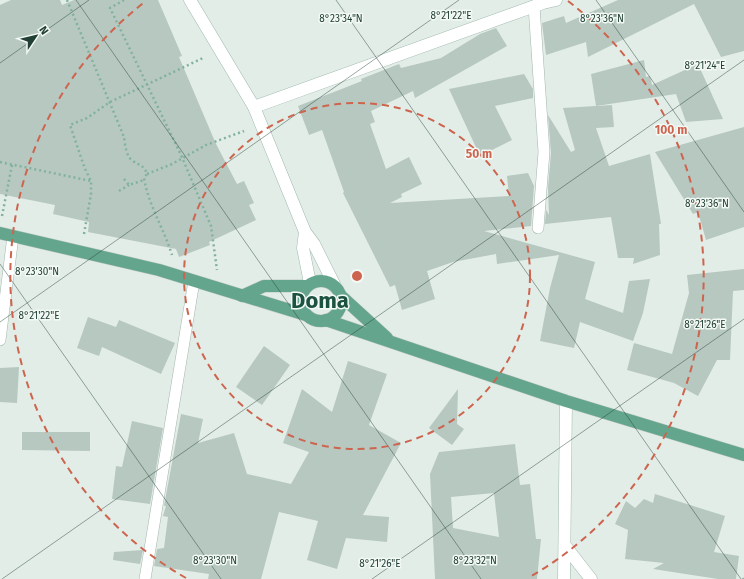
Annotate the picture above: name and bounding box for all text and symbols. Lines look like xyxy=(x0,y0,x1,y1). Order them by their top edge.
text: 8°21'22"E xyxy=(430,10,472,22)
text: 8°23'34"N xyxy=(319,13,363,25)
text: 8°23'36"N xyxy=(580,13,624,25)
north arrow xyxy=(16,16,56,56)
text: N xyxy=(36,24,51,37)
text: 8°21'24"E xyxy=(685,60,725,72)
text: 100 m xyxy=(655,123,687,137)
text: 50 m xyxy=(466,147,492,161)
text: 8°23'36"N xyxy=(685,198,729,210)
text: 8°23'30"N xyxy=(15,266,59,278)
centre of rings xyxy=(350,269,364,283)
district label: Doma xyxy=(291,287,349,314)
text: 8°21'22"E xyxy=(18,310,60,322)
text: 8°21'26"E xyxy=(684,319,726,331)
text: 8°23'30"N xyxy=(193,555,237,567)
text: 8°23'32"N xyxy=(453,555,497,567)
text: 8°21'26"E xyxy=(359,558,401,570)

